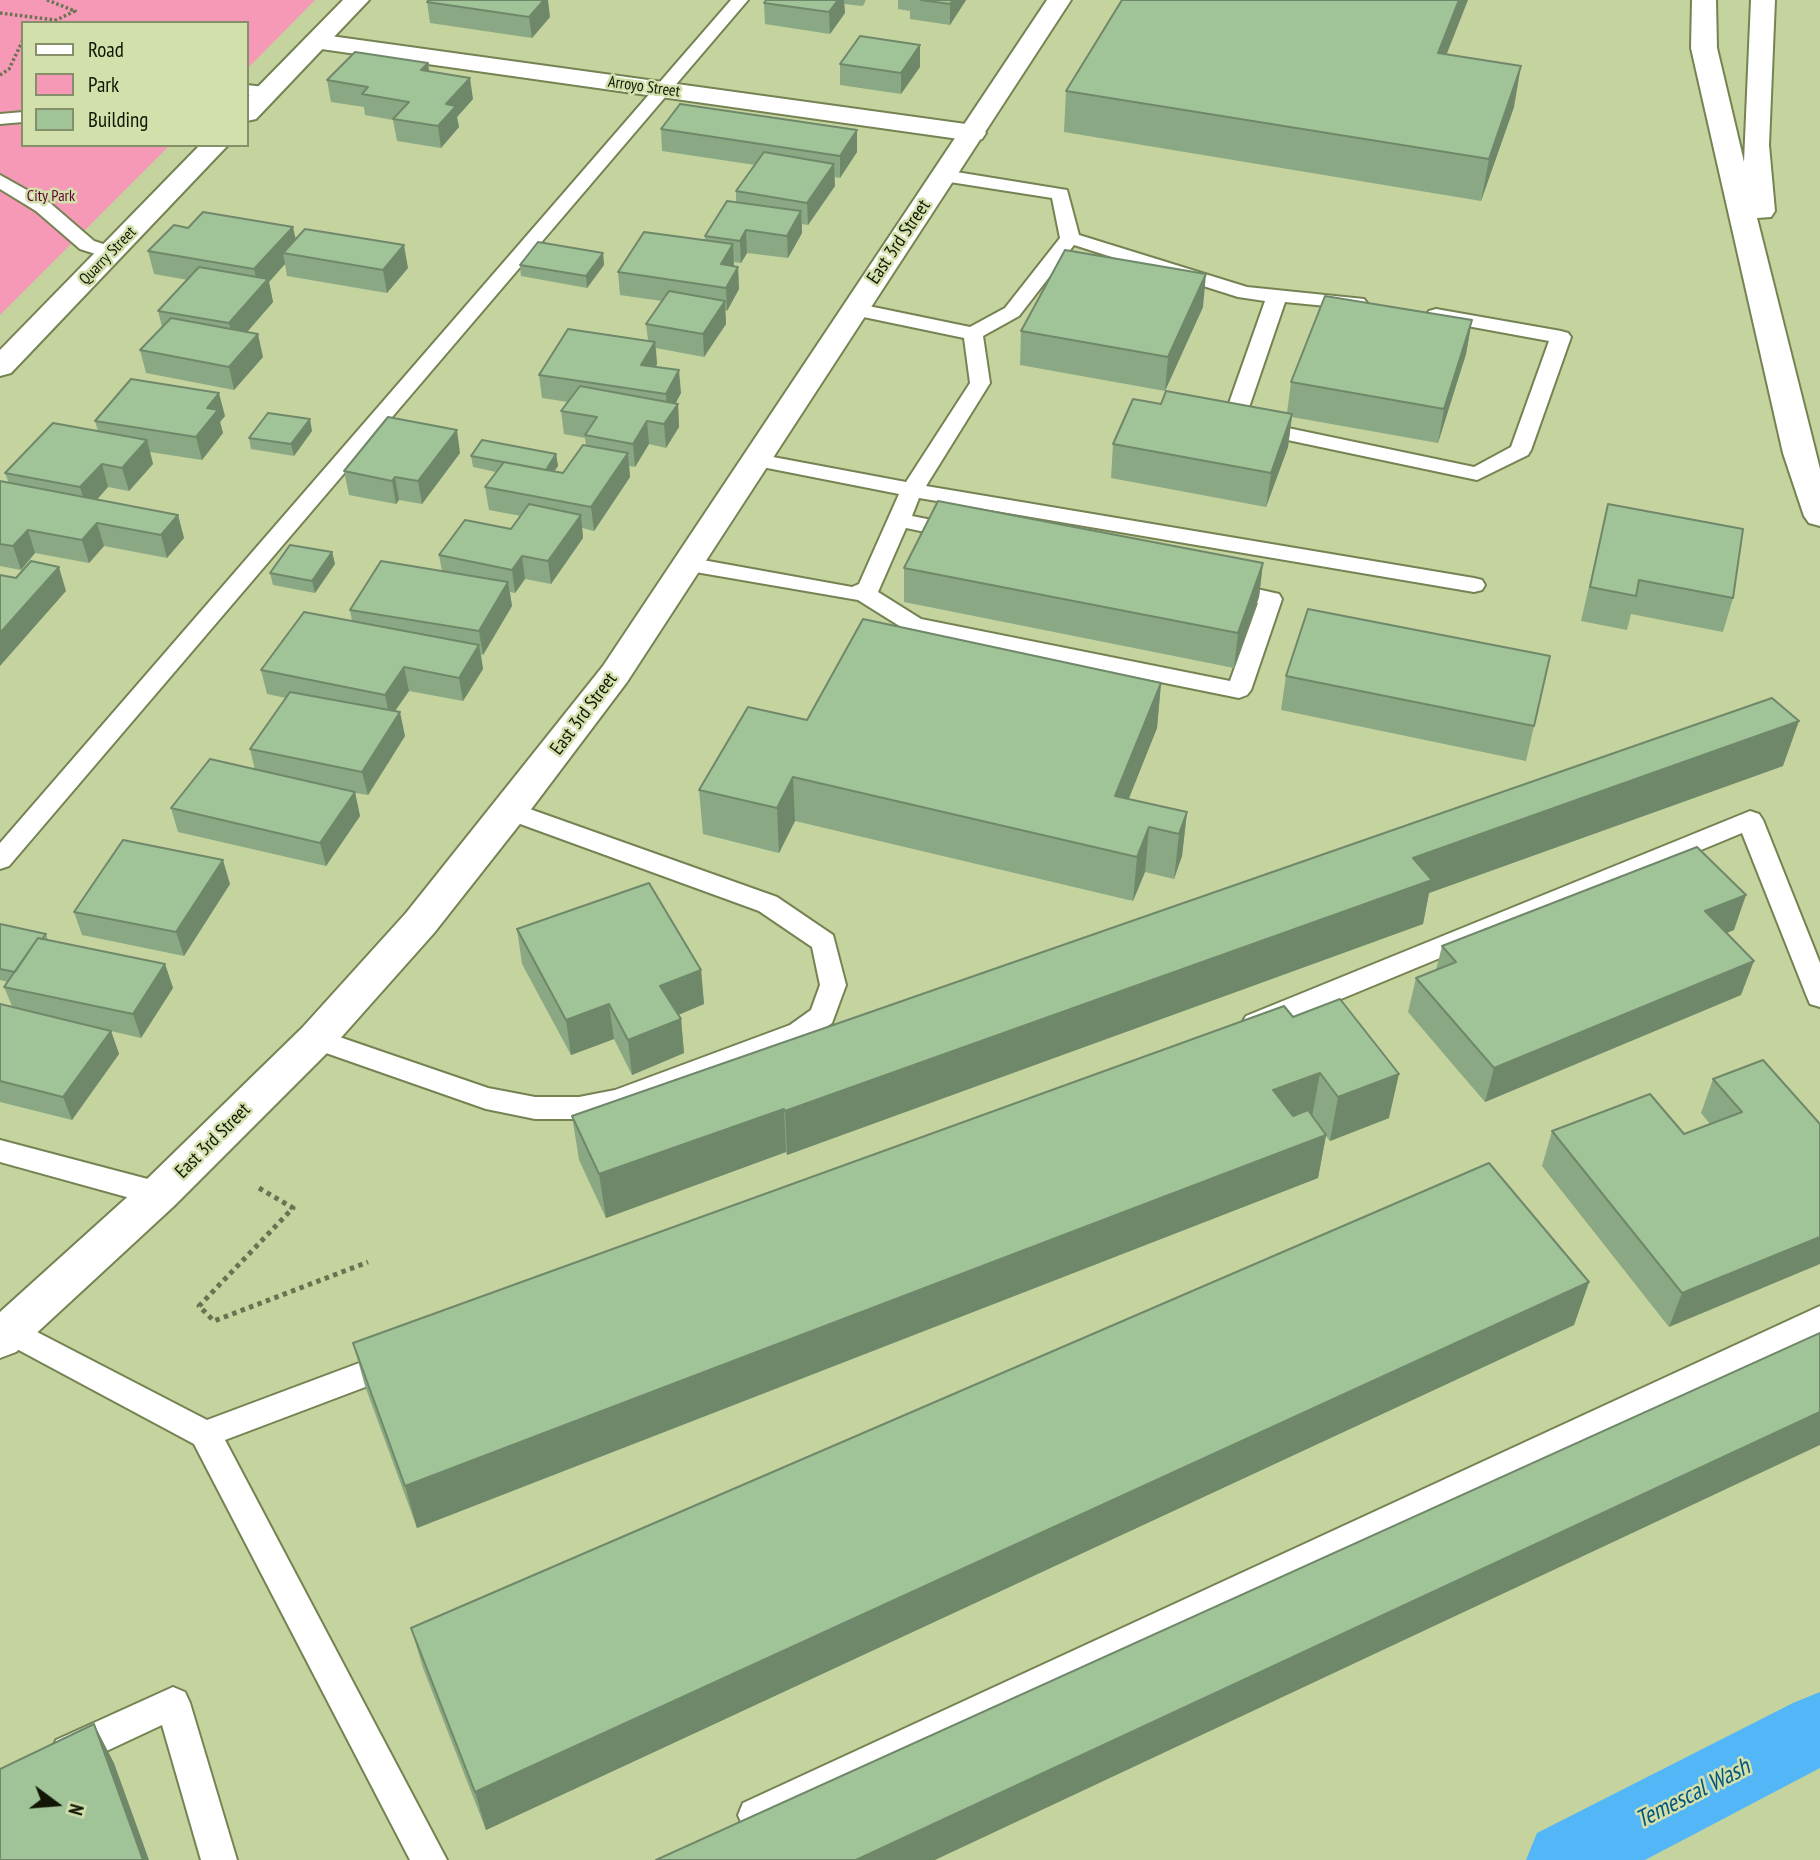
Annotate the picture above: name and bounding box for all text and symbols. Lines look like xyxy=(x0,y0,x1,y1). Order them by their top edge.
legend xyxy=(21,21,248,147)
text: Road xyxy=(88,36,124,63)
text: Park xyxy=(88,71,119,98)
street label: Arroyo Street xyxy=(607,72,681,102)
text: Building xyxy=(88,106,148,133)
park label: City Park xyxy=(27,186,75,206)
street label: East 3rd Street xyxy=(862,196,936,288)
street label: Quarry Street xyxy=(76,223,140,289)
street label: East 3rd Street xyxy=(546,668,622,760)
street label: East 3rd Street xyxy=(171,1099,255,1183)
water label: Temescal Wash xyxy=(1631,1753,1755,1835)
north arrow xyxy=(21,1769,91,1839)
text: N xyxy=(63,1802,89,1818)

